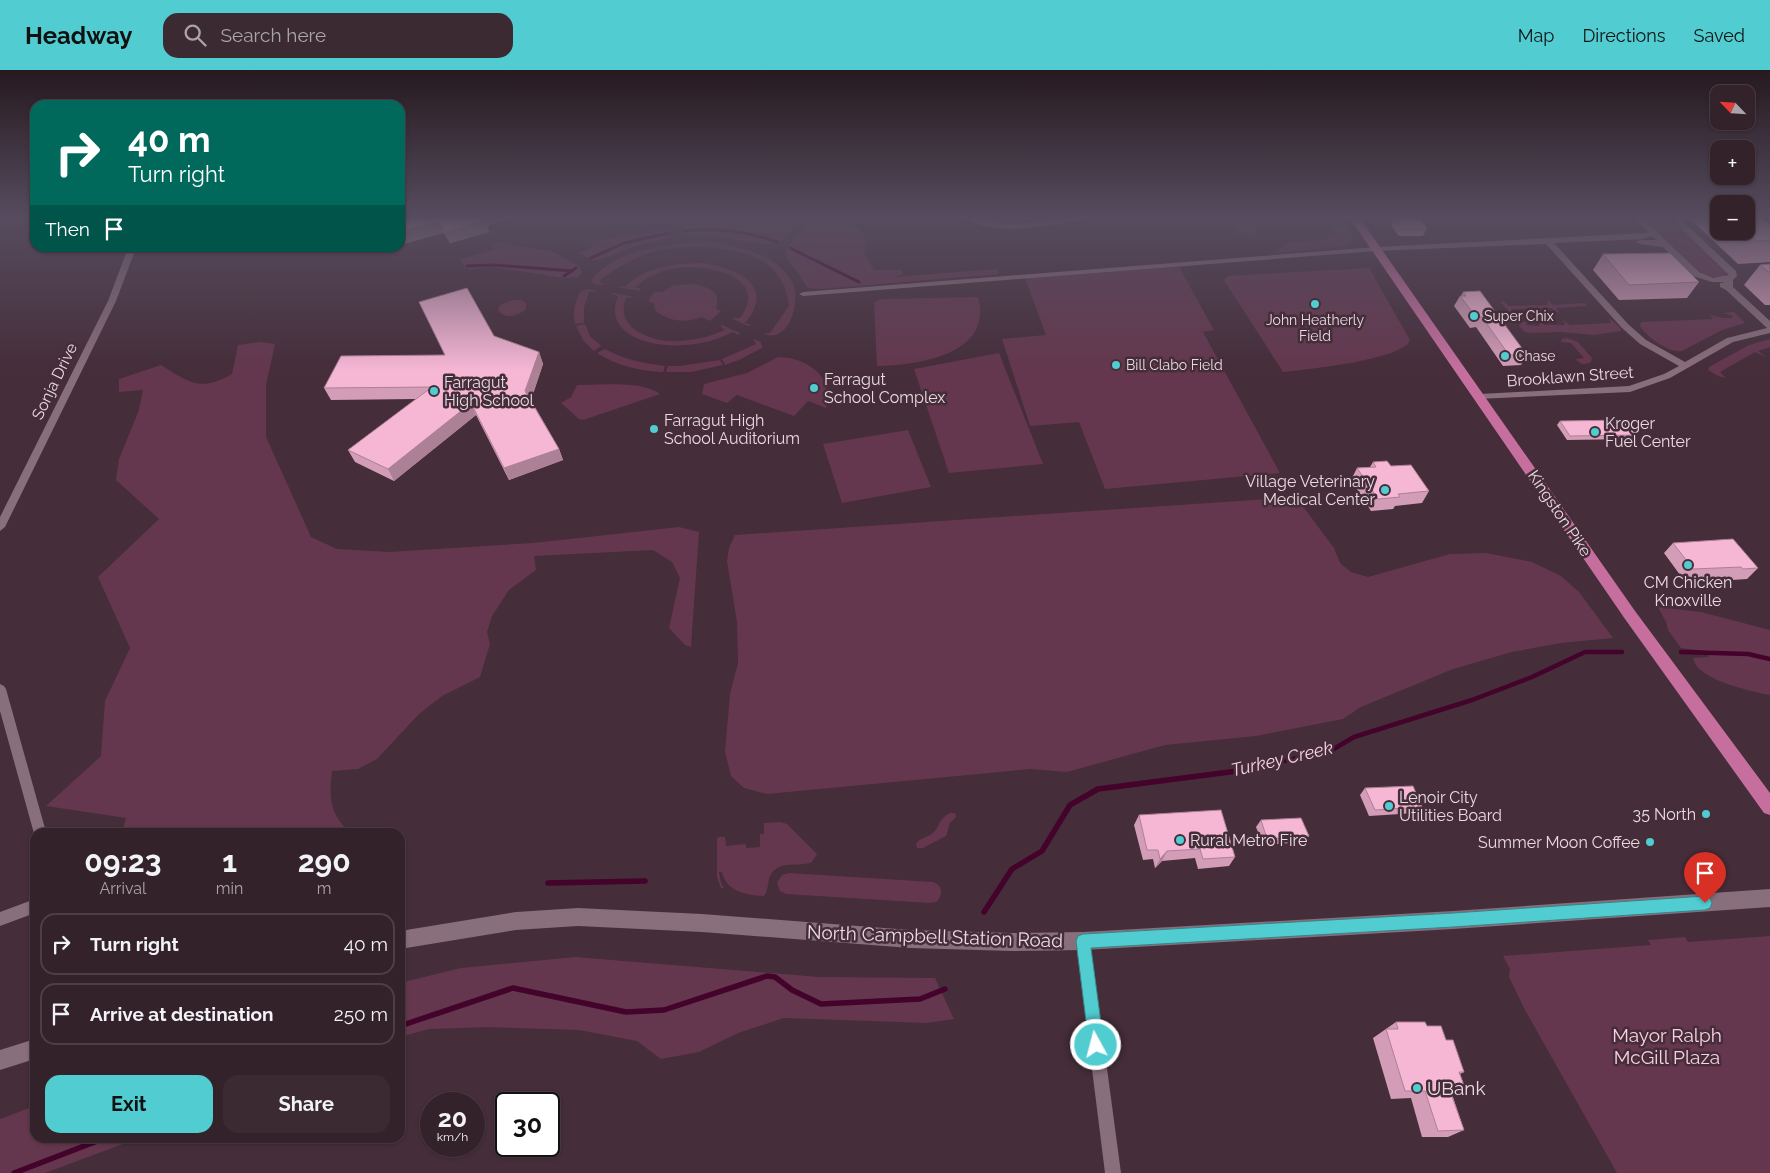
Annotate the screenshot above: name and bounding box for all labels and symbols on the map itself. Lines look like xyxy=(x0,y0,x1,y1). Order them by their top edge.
north arrow xyxy=(1710,85,1755,130)
marker: John Heatherly Field xyxy=(1309,298,1321,310)
place label: Super Chix xyxy=(1484,308,1554,324)
marker: Super Chix xyxy=(1468,310,1480,322)
place label: John Heatherly Field xyxy=(1266,312,1364,344)
street label: Sonja Drive xyxy=(28,340,81,423)
place label: Chase xyxy=(1515,348,1555,364)
marker: Chase xyxy=(1499,350,1511,362)
place label: Bill Clabo Field xyxy=(1126,357,1223,373)
marker: Bill Clabo Field xyxy=(1110,359,1122,371)
street label: Brooklawn Street xyxy=(1506,363,1635,390)
place label: Farragut School Complex xyxy=(824,370,945,407)
place label: Farragut High School xyxy=(444,373,534,410)
marker: Farragut School Complex xyxy=(808,382,820,394)
marker: Farragut High School xyxy=(428,385,440,397)
place label: Farragut High School Auditorium xyxy=(664,411,800,448)
place label: Kroger Fuel Center xyxy=(1605,414,1691,451)
marker: Farragut High School Auditorium xyxy=(648,423,660,435)
marker: Kroger Fuel Center xyxy=(1589,426,1601,438)
street label: Kingston Pike xyxy=(1524,467,1595,560)
place label: Village Veterinary Medical Center xyxy=(1245,472,1375,509)
marker: Village Veterinary Medical Center xyxy=(1379,484,1391,496)
marker: CM Chicken Knoxville xyxy=(1682,559,1694,571)
place label: CM Chicken Knoxville xyxy=(1644,573,1732,610)
water label: Turkey Creek xyxy=(1229,736,1335,780)
place label: Lenoir City Utilities Board xyxy=(1399,788,1502,825)
marker: Lenoir City Utilities Board xyxy=(1383,800,1395,812)
place label: 35 North xyxy=(1633,805,1696,824)
marker: 35 North xyxy=(1700,808,1712,820)
place label: Rural Metro Fire xyxy=(1190,831,1307,850)
place label: Summer Moon Coffee xyxy=(1478,833,1640,852)
marker: Rural Metro Fire xyxy=(1174,834,1186,846)
marker: Summer Moon Coffee xyxy=(1644,836,1656,848)
pin xyxy=(1684,852,1726,903)
street label: North Campbell Station Road xyxy=(807,921,1063,951)
position arrow xyxy=(1069,1018,1121,1070)
park label: Mayor Ralph McGill Plaza xyxy=(1612,1024,1722,1068)
place label: UBank xyxy=(1427,1077,1486,1099)
marker: UBank xyxy=(1411,1082,1423,1094)
speed limit sign: 30 xyxy=(495,1092,560,1157)

